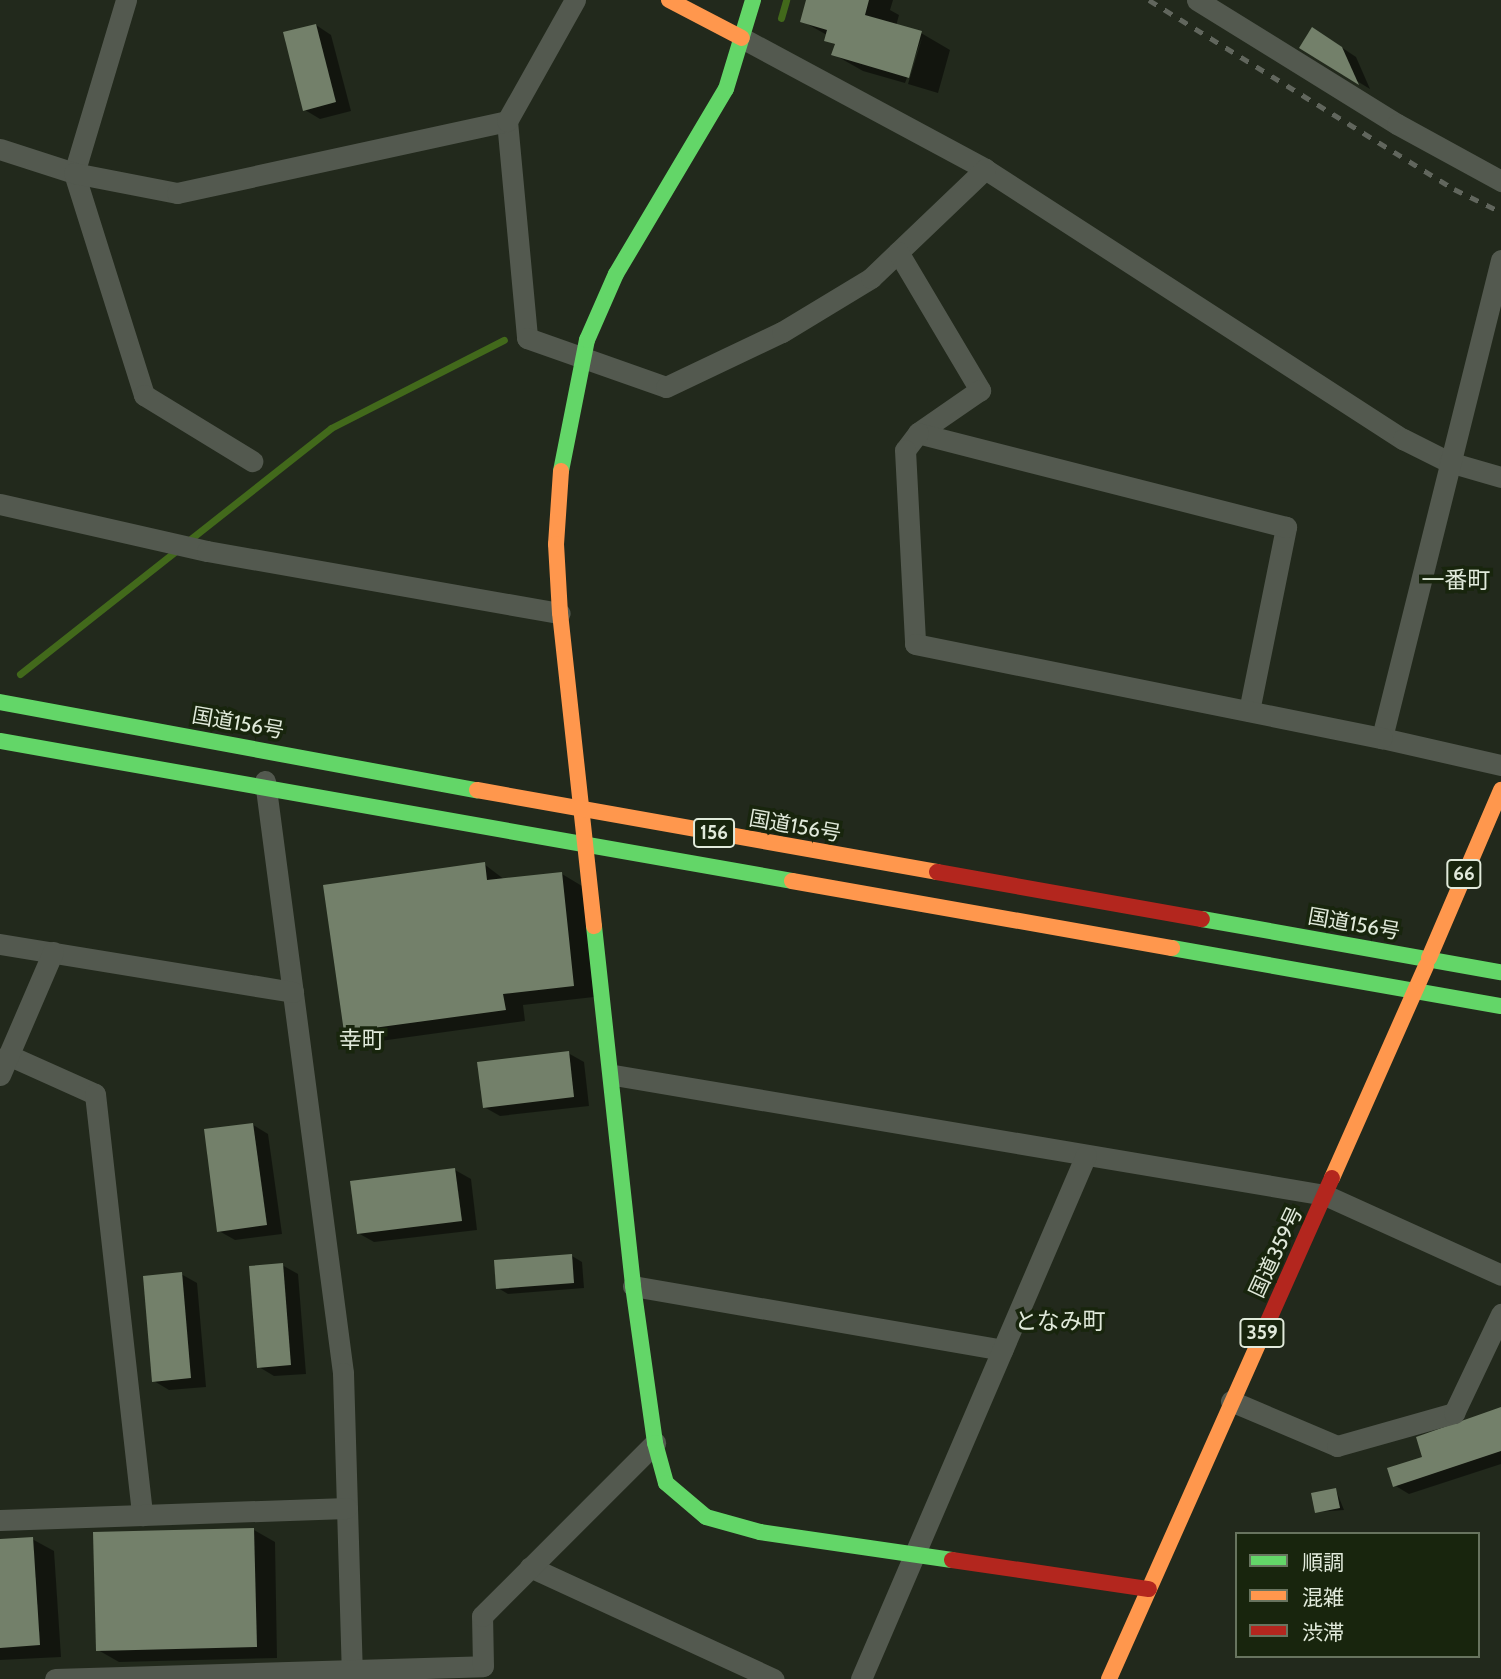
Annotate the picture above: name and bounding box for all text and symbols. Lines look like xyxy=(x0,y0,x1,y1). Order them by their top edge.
district label: 一番町 xyxy=(1422,566,1490,594)
street label: 国道156号 xyxy=(190,703,286,743)
street label: 国道156号 xyxy=(747,806,843,846)
road number: 156 xyxy=(693,818,735,848)
road number: 66 xyxy=(1445,859,1483,890)
street label: 国道156号 xyxy=(1306,904,1402,944)
district label: 幸町 xyxy=(339,1026,385,1054)
street label: 国道359号 xyxy=(1244,1202,1308,1302)
district label: となみ町 xyxy=(1014,1307,1106,1335)
road number: 359 xyxy=(1239,1317,1285,1348)
legend xyxy=(1235,1532,1480,1658)
text: 順調 xyxy=(1302,1550,1344,1575)
text: 混雑 xyxy=(1302,1585,1344,1610)
text: 渋滞 xyxy=(1302,1620,1344,1645)

